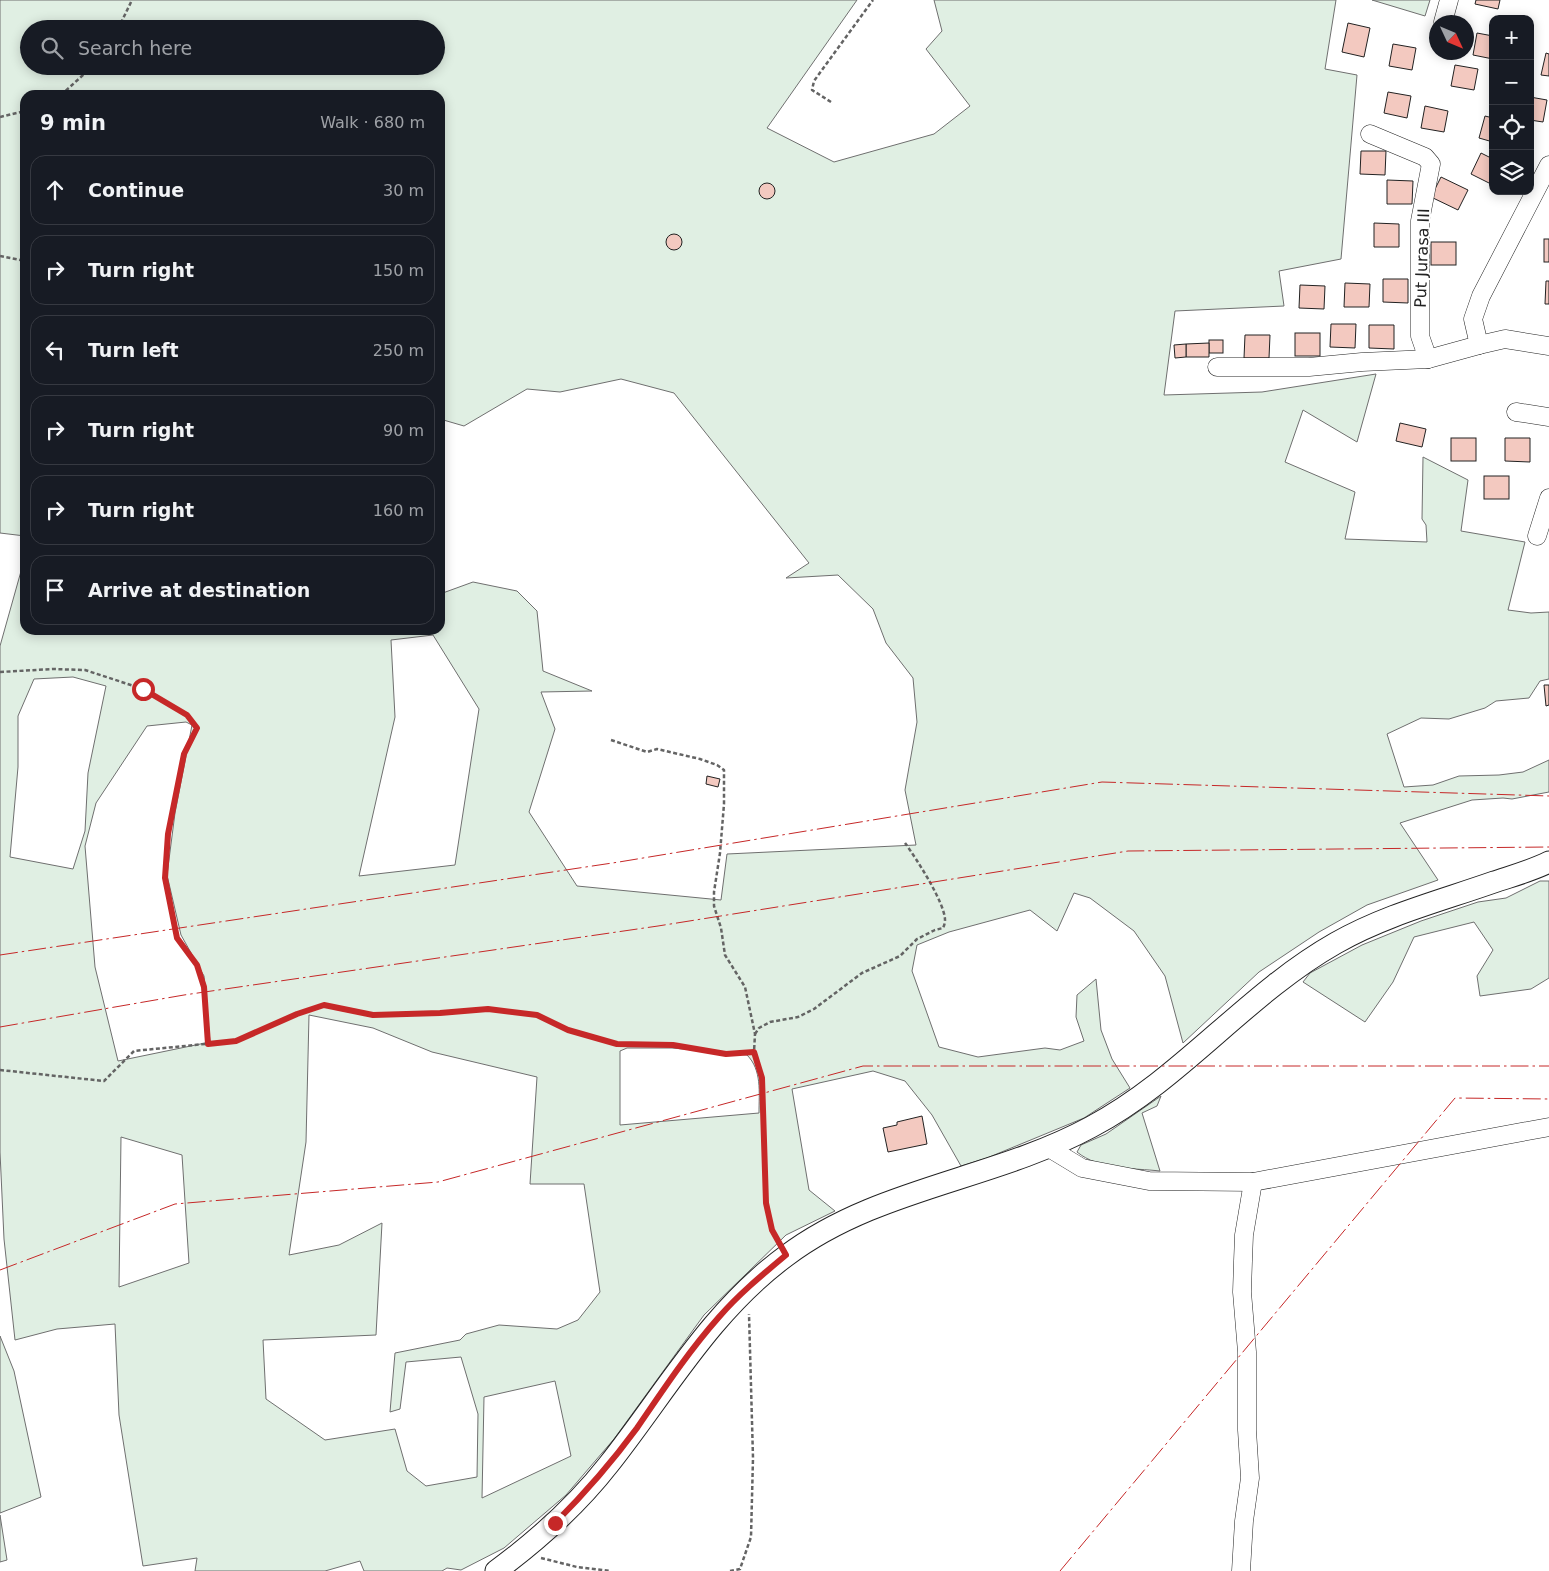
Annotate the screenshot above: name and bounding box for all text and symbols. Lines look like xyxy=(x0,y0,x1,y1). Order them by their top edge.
north arrow xyxy=(1429,15,1474,60)
map controls xyxy=(1489,15,1534,195)
button: + xyxy=(1489,15,1534,60)
search box xyxy=(20,20,445,75)
icon: search xyxy=(38,34,66,62)
text: Search here xyxy=(78,37,192,59)
button: − xyxy=(1489,60,1534,105)
button: locate xyxy=(1489,105,1534,150)
text: 9 min xyxy=(40,111,106,135)
text: Walk · 680 m xyxy=(320,113,425,132)
button: layers xyxy=(1489,150,1534,195)
icon: ahead xyxy=(41,176,69,204)
text: Continue xyxy=(88,179,184,201)
text: 30 m xyxy=(383,181,424,200)
street label: Put Jurasa III xyxy=(1411,208,1433,308)
icon: right xyxy=(41,256,69,284)
text: Turn right xyxy=(88,259,194,281)
text: 150 m xyxy=(373,261,424,280)
icon: left xyxy=(41,336,69,364)
text: Turn left xyxy=(88,339,179,361)
text: 250 m xyxy=(373,341,424,360)
icon: right xyxy=(41,416,69,444)
text: Turn right xyxy=(88,419,194,441)
text: 90 m xyxy=(383,421,424,440)
icon: right xyxy=(41,496,69,524)
text: Turn right xyxy=(88,499,194,521)
text: 160 m xyxy=(373,501,424,520)
icon: arrive xyxy=(41,576,69,604)
text: Arrive at destination xyxy=(88,579,310,601)
route start xyxy=(132,678,155,701)
route end xyxy=(544,1512,567,1535)

